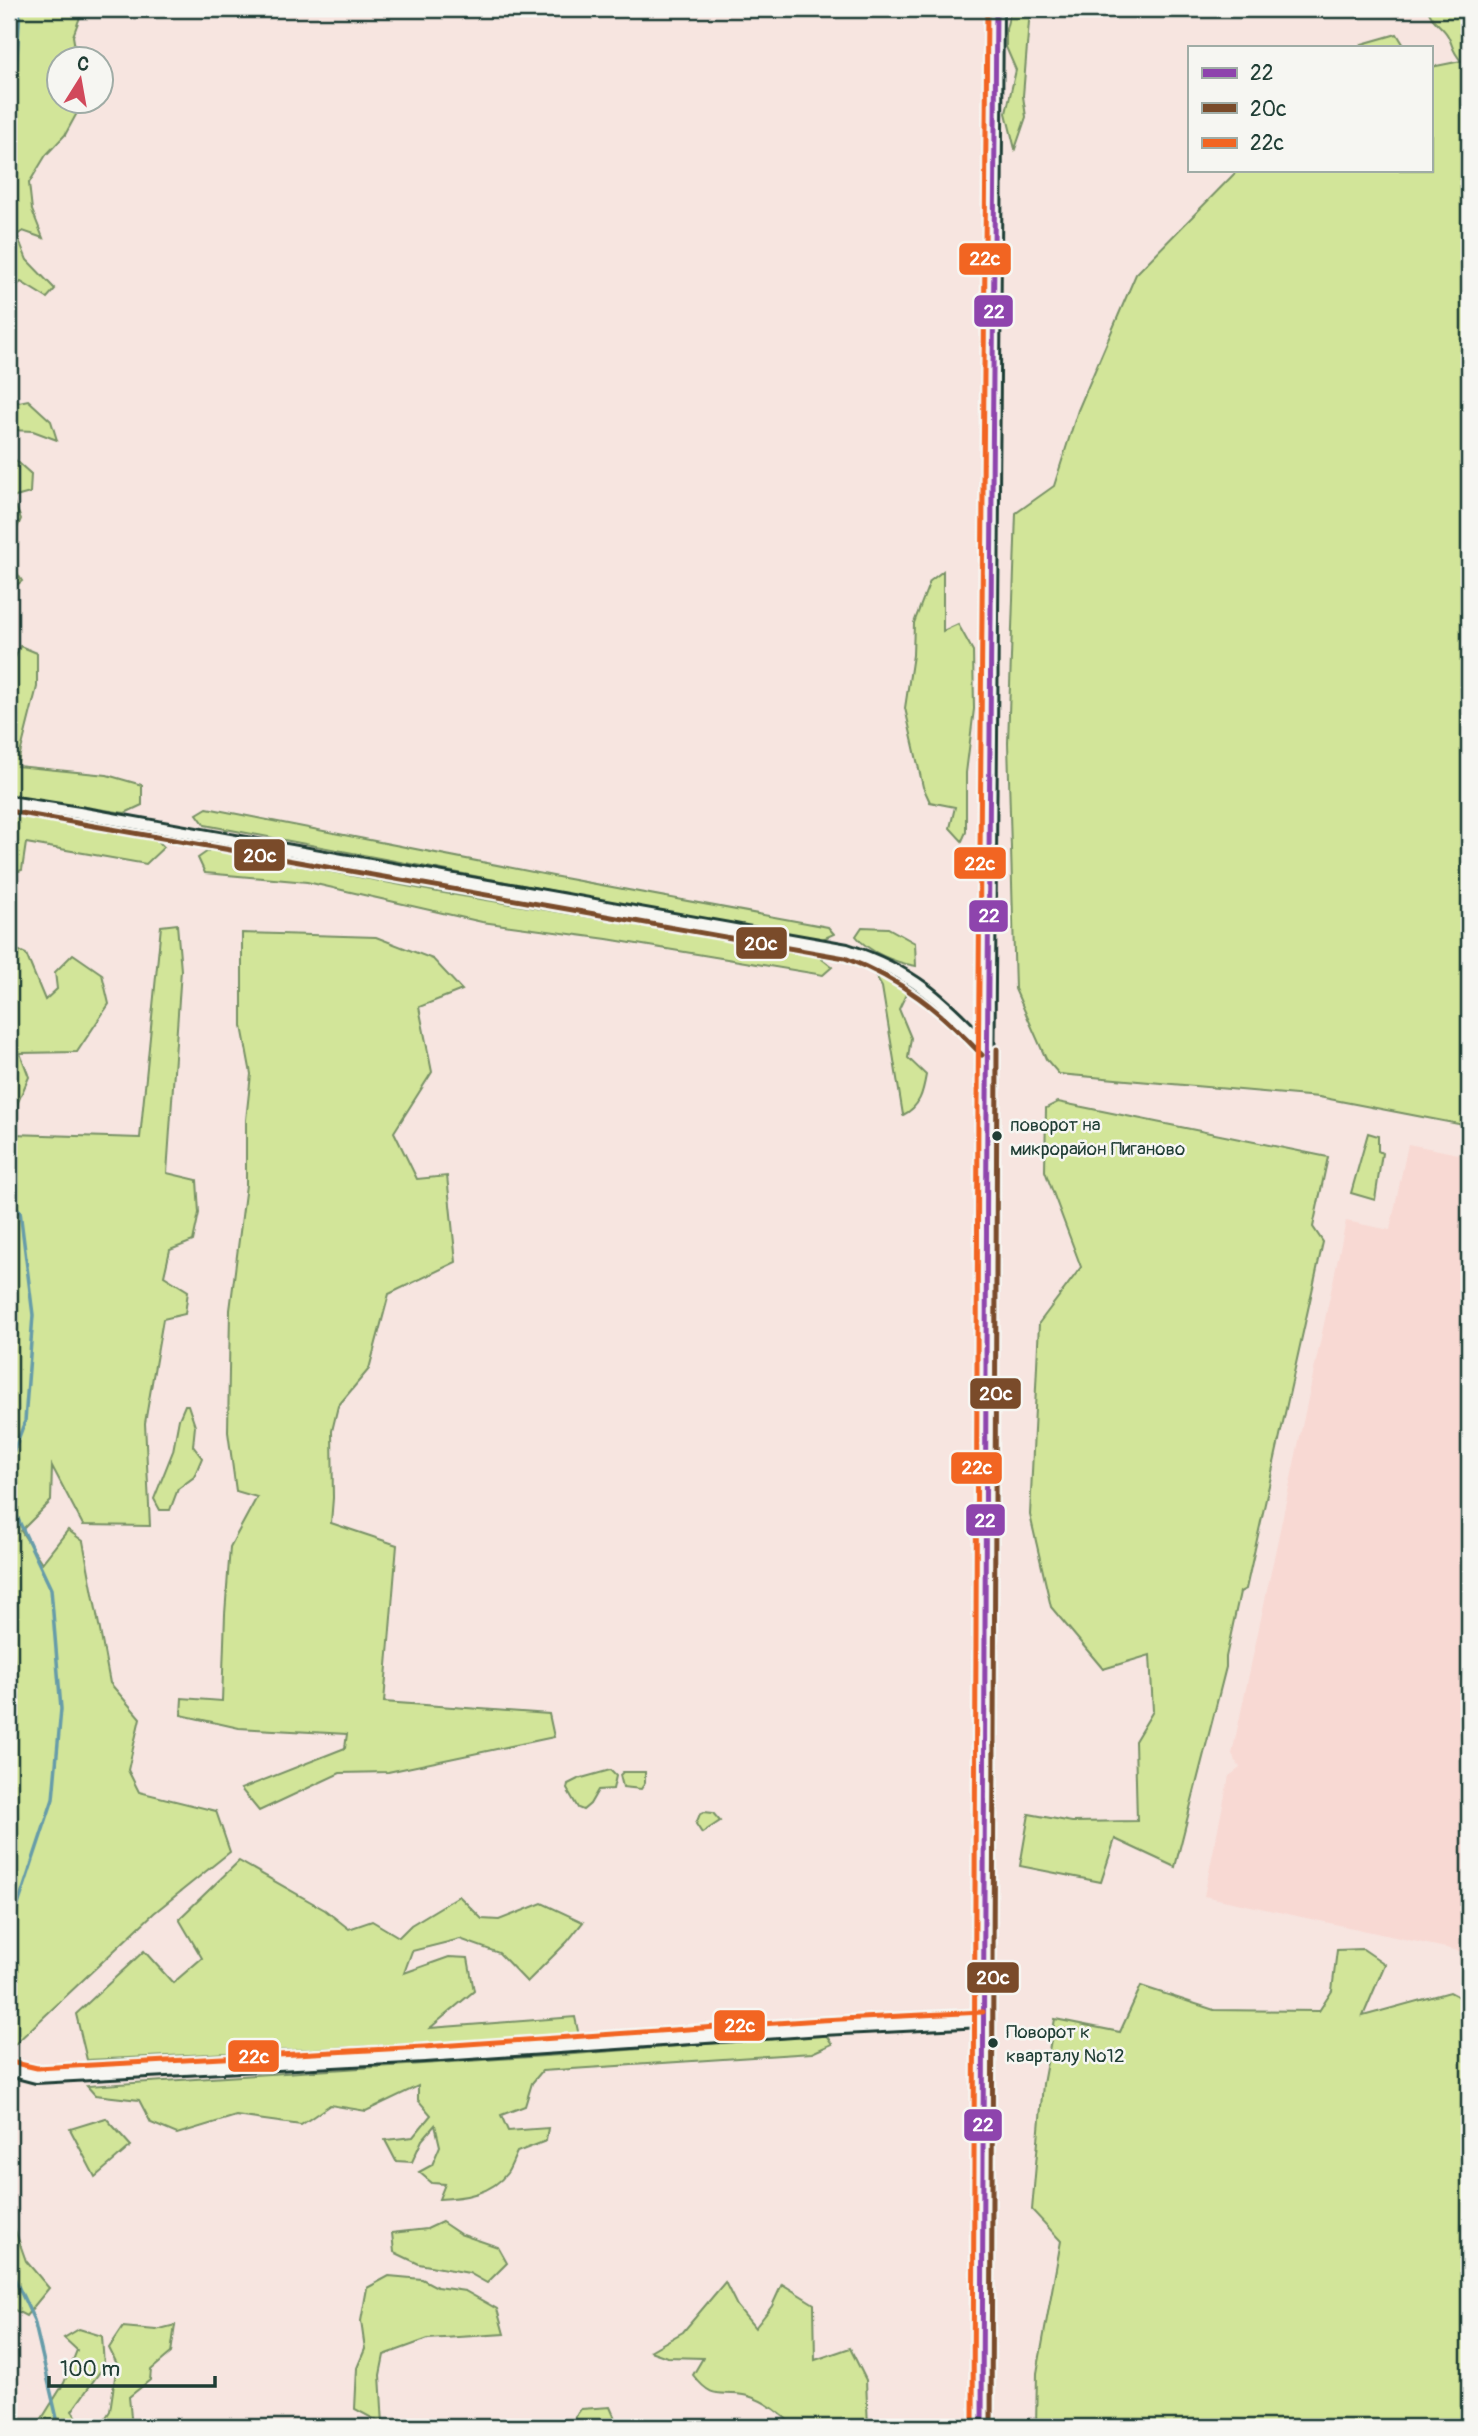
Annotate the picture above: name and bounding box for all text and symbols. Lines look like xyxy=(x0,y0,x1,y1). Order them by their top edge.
north arrow xyxy=(46,46,116,116)
legend xyxy=(1188,46,1432,172)
text: С xyxy=(75,51,91,77)
text: 22 xyxy=(1250,60,1273,87)
text: 20с xyxy=(1250,96,1287,123)
text: 22c xyxy=(1250,130,1284,157)
line badge: 22c xyxy=(958,242,1012,276)
text: 22c xyxy=(970,247,1001,271)
line badge: 22 xyxy=(973,294,1014,328)
text: 22 xyxy=(983,300,1005,324)
line badge: 20с xyxy=(233,838,286,872)
text: 20с xyxy=(243,844,277,868)
line badge: 22c xyxy=(953,846,1007,880)
text: 22c xyxy=(965,852,996,876)
line badge: 22 xyxy=(968,899,1009,933)
text: 22 xyxy=(978,904,1000,928)
line badge: 20с xyxy=(735,926,788,960)
text: 20с xyxy=(744,932,778,956)
place label: поворот на микрорайон Пиганово xyxy=(1010,1113,1185,1161)
marker: поворот на микрорайон Пиганово xyxy=(990,1129,1004,1143)
line badge: 20с xyxy=(969,1377,1022,1410)
text: 20с xyxy=(979,1382,1013,1406)
line badge: 22c xyxy=(950,1451,1003,1485)
text: 22c xyxy=(962,1456,993,1480)
line badge: 22 xyxy=(965,1503,1006,1537)
text: 22 xyxy=(974,1509,996,1533)
line badge: 20с xyxy=(966,1961,1020,1994)
text: 20с xyxy=(976,1966,1010,1990)
line badge: 22c xyxy=(713,2009,766,2042)
text: 22c xyxy=(725,2014,756,2038)
place label: Поворот к кварталу №12 xyxy=(1006,2020,1125,2068)
marker: Поворот к кварталу №12 xyxy=(986,2036,1000,2050)
line badge: 22c xyxy=(227,2039,280,2073)
text: 22c xyxy=(239,2045,270,2069)
line badge: 22 xyxy=(963,2108,1003,2142)
text: 22 xyxy=(972,2113,994,2137)
scale bar xyxy=(49,2345,215,2389)
text: 100 m xyxy=(60,2356,120,2383)

